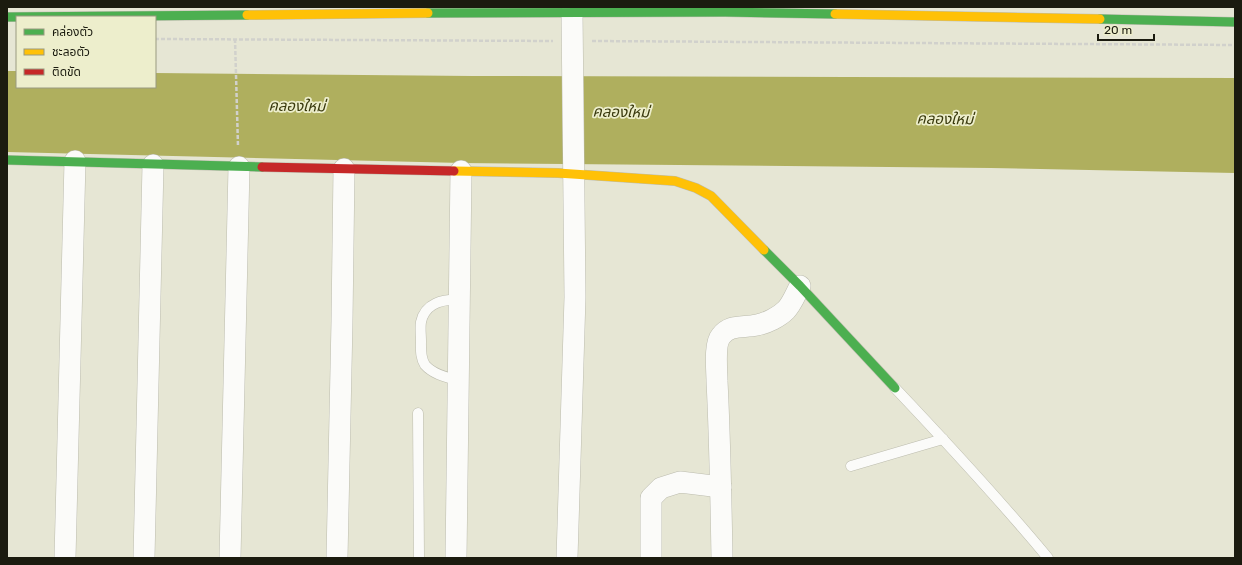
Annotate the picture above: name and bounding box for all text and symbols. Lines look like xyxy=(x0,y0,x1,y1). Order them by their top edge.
legend xyxy=(16,16,156,88)
scale bar xyxy=(1098,16,1154,42)
text: 20 m xyxy=(1104,23,1132,37)
text: คล่องตัว xyxy=(52,25,93,39)
text: ชะลอตัว xyxy=(52,45,90,59)
text: ติดขัด xyxy=(52,65,81,79)
water label: คลองใหม่ xyxy=(268,97,328,116)
water label: คลองใหม่ xyxy=(592,103,652,122)
water label: คลองใหม่ xyxy=(916,110,976,129)

